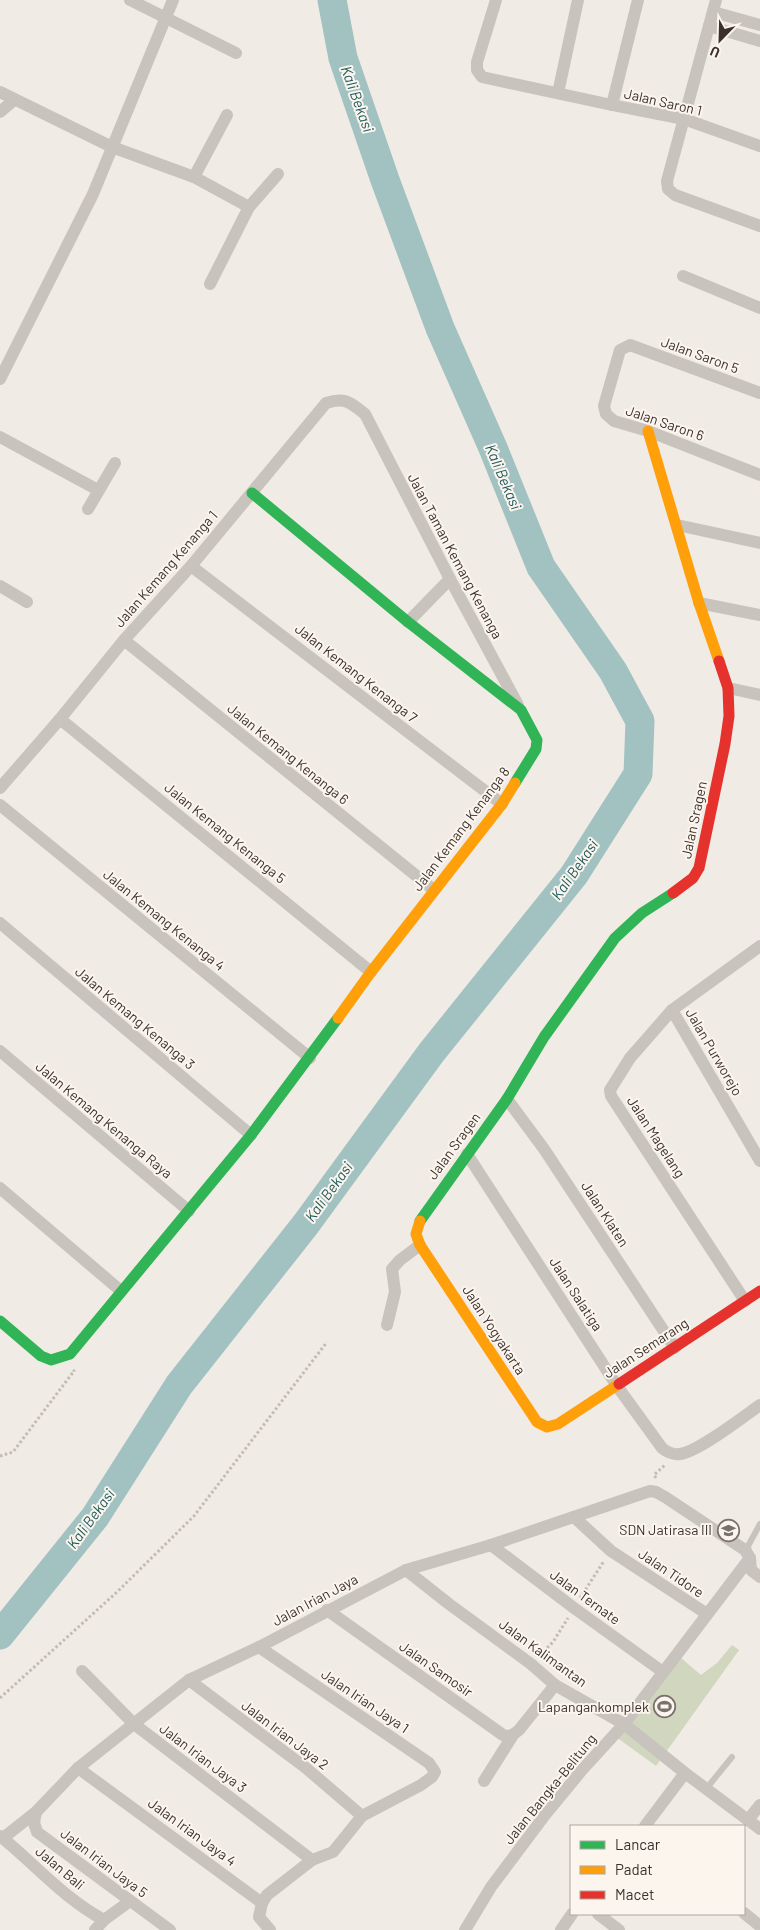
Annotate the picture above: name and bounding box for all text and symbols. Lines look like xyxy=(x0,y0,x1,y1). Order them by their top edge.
north arrow xyxy=(695,15,745,65)
text: U xyxy=(707,43,722,62)
water label: Kali Bekasi xyxy=(338,63,378,135)
street label: Jalan Saron 1 xyxy=(623,84,704,119)
street label: Jalan Saron 5 xyxy=(659,333,741,376)
street label: Jalan Saron 6 xyxy=(624,401,706,444)
water label: Kali Bekasi xyxy=(482,441,526,512)
street label: Jalan Taman Kemang Kenanga xyxy=(405,470,506,641)
street label: Jalan Kemang Kenanga 1 xyxy=(110,507,221,630)
street label: Jalan Kemang Kenanga 7 xyxy=(292,620,421,726)
street label: Jalan Kemang Kenanga 6 xyxy=(224,699,352,808)
street label: Jalan Kemang Kenanga 8 xyxy=(408,763,513,894)
street label: Jalan Kemang Kenanga 5 xyxy=(161,778,289,887)
street label: Jalan Sragen xyxy=(677,780,710,860)
water label: Kali Bekasi xyxy=(547,836,602,903)
street label: Jalan Kemang Kenanga 4 xyxy=(100,865,229,974)
street label: Jalan Kemang Kenanga 3 xyxy=(72,963,199,1073)
street label: Jalan Purworejo xyxy=(683,1005,746,1099)
street label: Jalan Kemang Kenanga Raya xyxy=(33,1058,176,1182)
street label: Jalan Magelang xyxy=(624,1093,689,1181)
street label: Jalan Sragen xyxy=(424,1109,484,1183)
water label: Kali Bekasi xyxy=(301,1158,356,1225)
street label: Jalan Klaten xyxy=(578,1178,633,1250)
street label: Jalan Salatiga xyxy=(546,1254,607,1334)
street label: Jalan Yogyakarta xyxy=(459,1282,530,1378)
street label: Jalan Semarang xyxy=(600,1314,691,1381)
water label: Kali Bekasi xyxy=(63,1485,118,1552)
school or university icon: SDN Jatirasa III xyxy=(716,1518,740,1542)
place label: SDN Jatirasa III xyxy=(619,1521,712,1538)
street label: Jalan Tidore xyxy=(635,1545,707,1601)
street label: Jalan Ternate xyxy=(547,1565,624,1628)
street label: Jalan Irian Jaya xyxy=(269,1570,360,1629)
street label: Jalan Kalimantan xyxy=(496,1615,591,1690)
street label: Jalan Samosir xyxy=(396,1637,476,1700)
street label: Jalan Irian Jaya 1 xyxy=(318,1665,412,1736)
sports icon: Lapangankomplek xyxy=(653,1695,677,1719)
street label: Jalan Irian Jaya 2 xyxy=(238,1696,332,1773)
place label: Lapangankomplek xyxy=(538,1698,649,1715)
street label: Jalan Irian Jaya 3 xyxy=(157,1719,250,1796)
street label: Jalan Bangka-Belitung xyxy=(500,1730,599,1847)
street label: Jalan Irian Jaya 4 xyxy=(145,1794,240,1869)
street label: Jalan Irian Jaya 5 xyxy=(58,1824,151,1901)
legend xyxy=(570,1825,745,1915)
text: Lancar xyxy=(615,1835,661,1853)
street label: Jalan Bali xyxy=(32,1842,88,1893)
text: Padat xyxy=(615,1860,653,1878)
text: Macet xyxy=(615,1885,655,1903)

